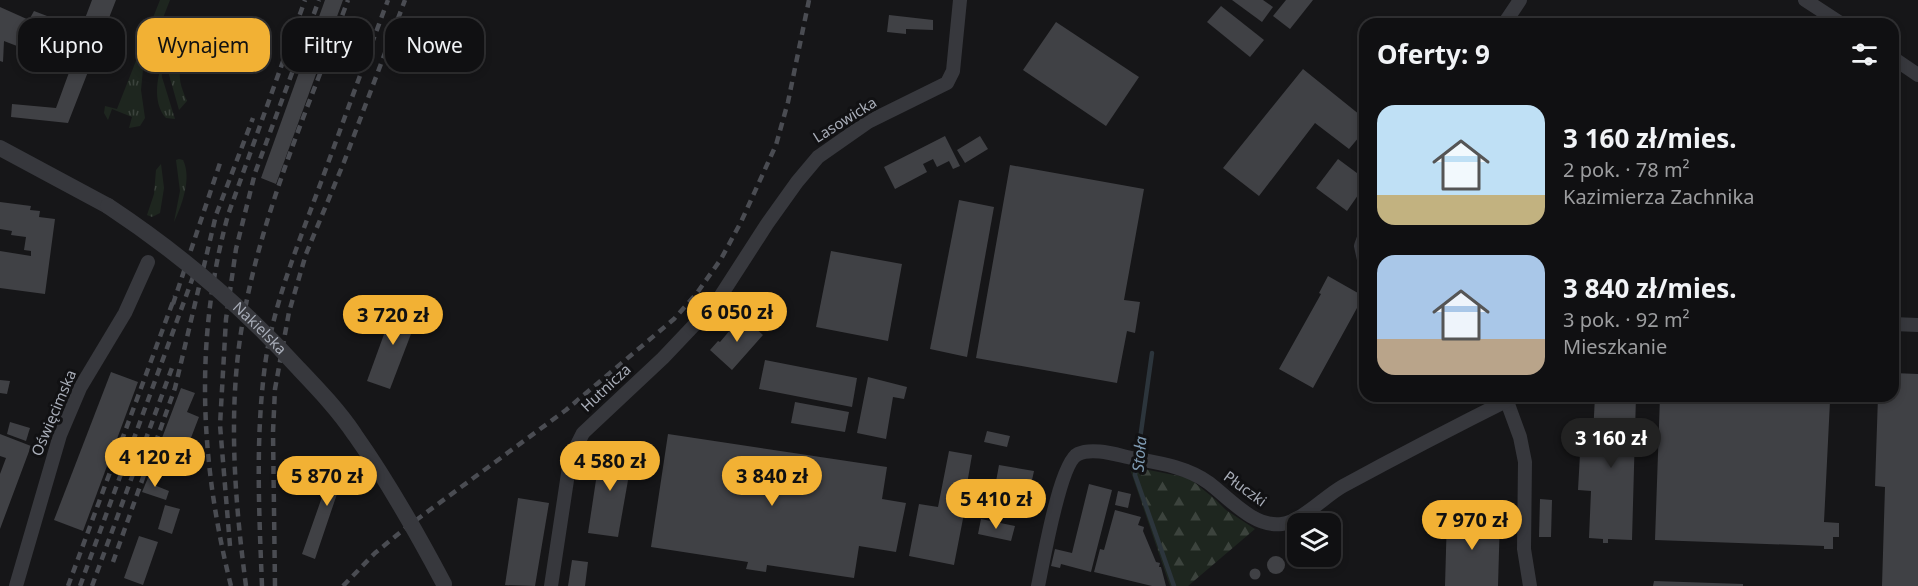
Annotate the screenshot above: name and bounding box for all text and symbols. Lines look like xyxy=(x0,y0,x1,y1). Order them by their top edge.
chip: Kupno xyxy=(18,18,125,72)
chip: Wynajem xyxy=(137,18,270,72)
chip: Filtry xyxy=(282,18,373,72)
chip: Nowe xyxy=(385,18,484,72)
text: Oferty: 9 xyxy=(1377,36,1490,72)
icon: filters xyxy=(1848,38,1881,71)
street label: Lasowicka xyxy=(809,92,880,147)
text: 3 160 zł/mies. xyxy=(1563,120,1737,156)
icon: home xyxy=(1425,129,1497,201)
text: 2 pok. · 78 m² xyxy=(1563,156,1690,183)
text: Kazimierza Zachnika xyxy=(1563,183,1754,210)
text: 3 840 zł/mies. xyxy=(1563,270,1737,306)
icon: home xyxy=(1425,279,1497,351)
pin: 6 050 zł xyxy=(675,292,799,343)
pin: 3 720 zł xyxy=(331,295,455,346)
street label: Nakielska xyxy=(229,297,291,358)
text: 6 050 zł xyxy=(701,298,773,325)
text: 3 720 zł xyxy=(357,301,429,328)
text: 3 pok. · 92 m² xyxy=(1563,306,1690,333)
text: Mieszkanie xyxy=(1563,333,1667,360)
street label: Hutnicza xyxy=(576,359,635,416)
street label: Oświęcimska xyxy=(26,366,80,459)
pin: 3 160 zł xyxy=(1549,418,1673,469)
text: 3 160 zł xyxy=(1575,424,1647,451)
water label: Stoła xyxy=(1126,435,1152,473)
pin: 4 120 zł xyxy=(93,437,217,488)
pin: 4 580 zł xyxy=(548,441,672,492)
text: 4 120 zł xyxy=(119,443,191,470)
text: 4 580 zł xyxy=(574,447,646,474)
pin: 5 870 zł xyxy=(265,456,389,507)
pin: 3 840 zł xyxy=(710,456,834,507)
text: 5 870 zł xyxy=(291,462,363,489)
text: 3 840 zł xyxy=(736,462,808,489)
street label: Płuczki xyxy=(1220,466,1271,510)
pin: 5 410 zł xyxy=(934,479,1058,530)
text: 5 410 zł xyxy=(960,485,1032,512)
pin: 7 970 zł xyxy=(1410,500,1534,551)
text: 7 970 zł xyxy=(1436,506,1508,533)
map controls xyxy=(1287,513,1341,567)
button: layers xyxy=(1287,513,1341,567)

